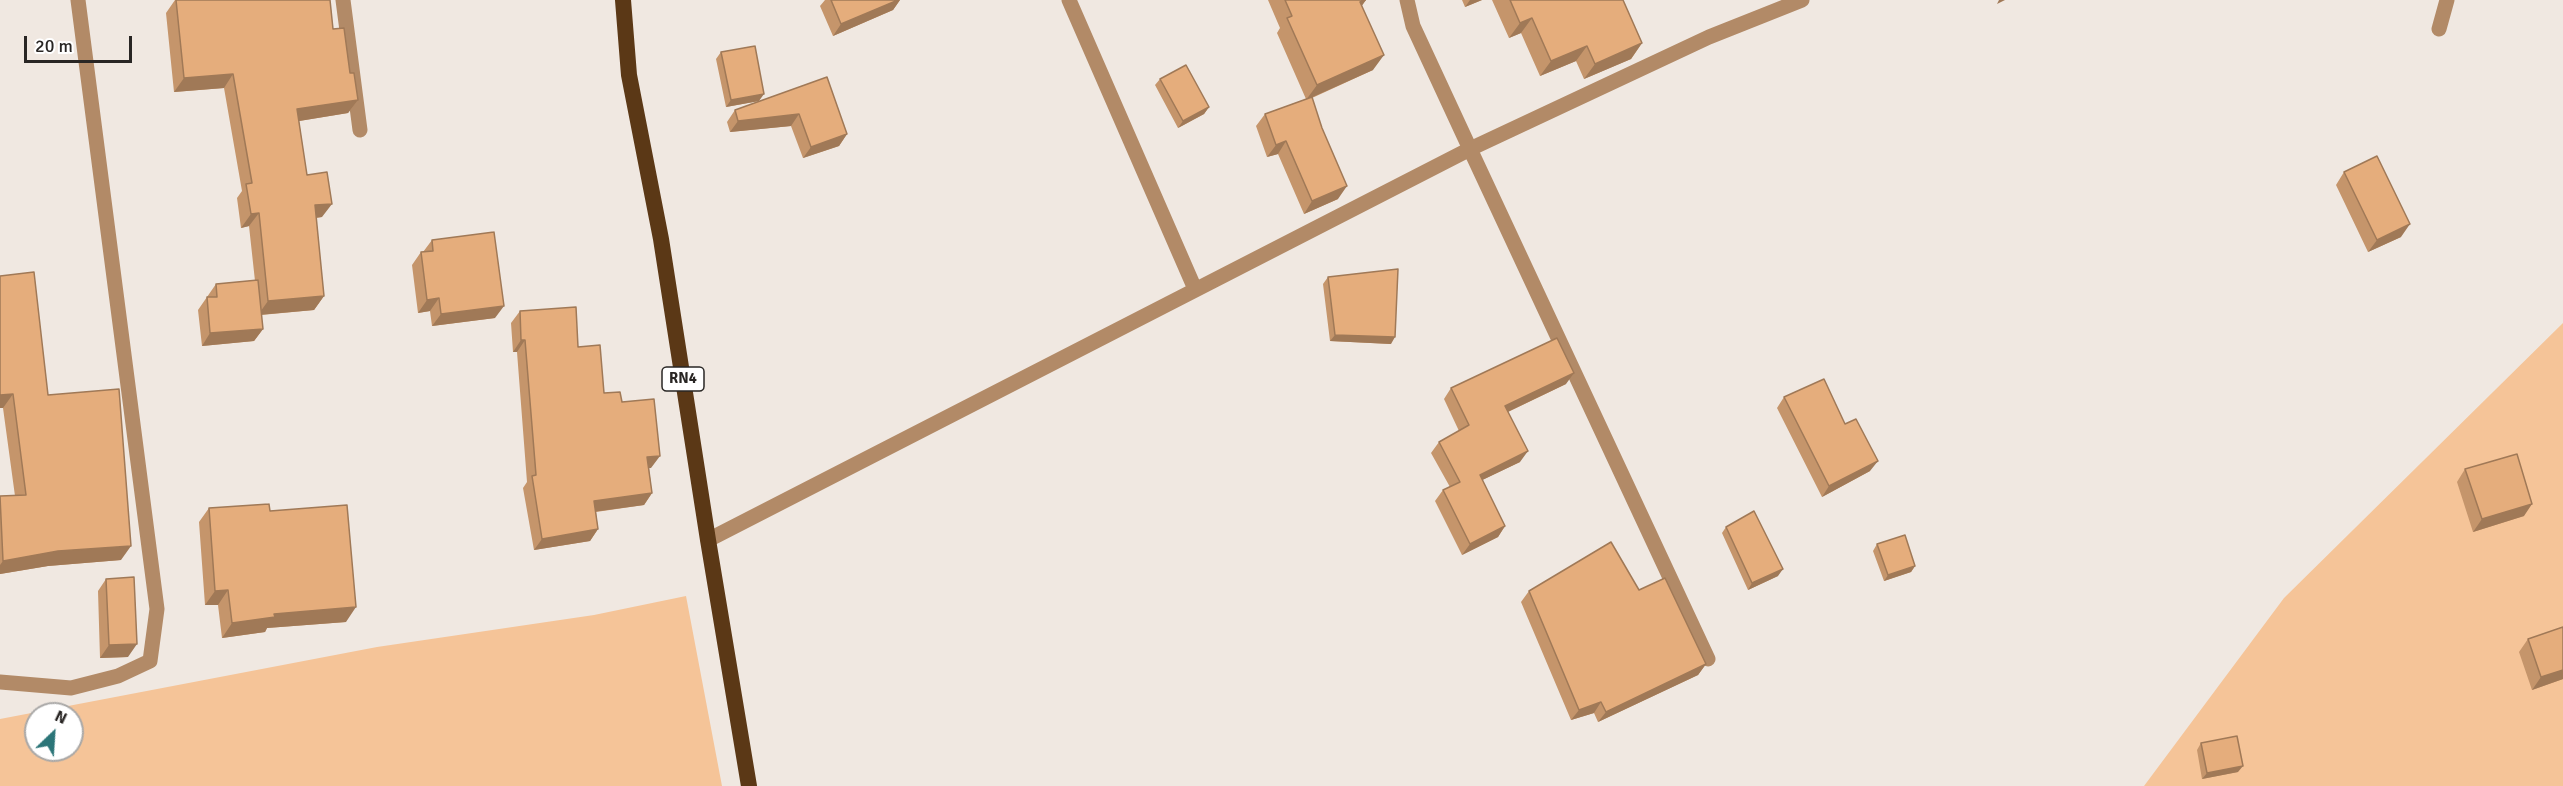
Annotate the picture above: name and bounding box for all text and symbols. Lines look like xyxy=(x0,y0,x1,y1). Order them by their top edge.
scale bar xyxy=(27,24,135,62)
text: 20 m xyxy=(35,35,73,57)
road number: RN4 xyxy=(662,367,704,391)
north arrow xyxy=(24,702,84,762)
text: N xyxy=(51,706,70,729)

